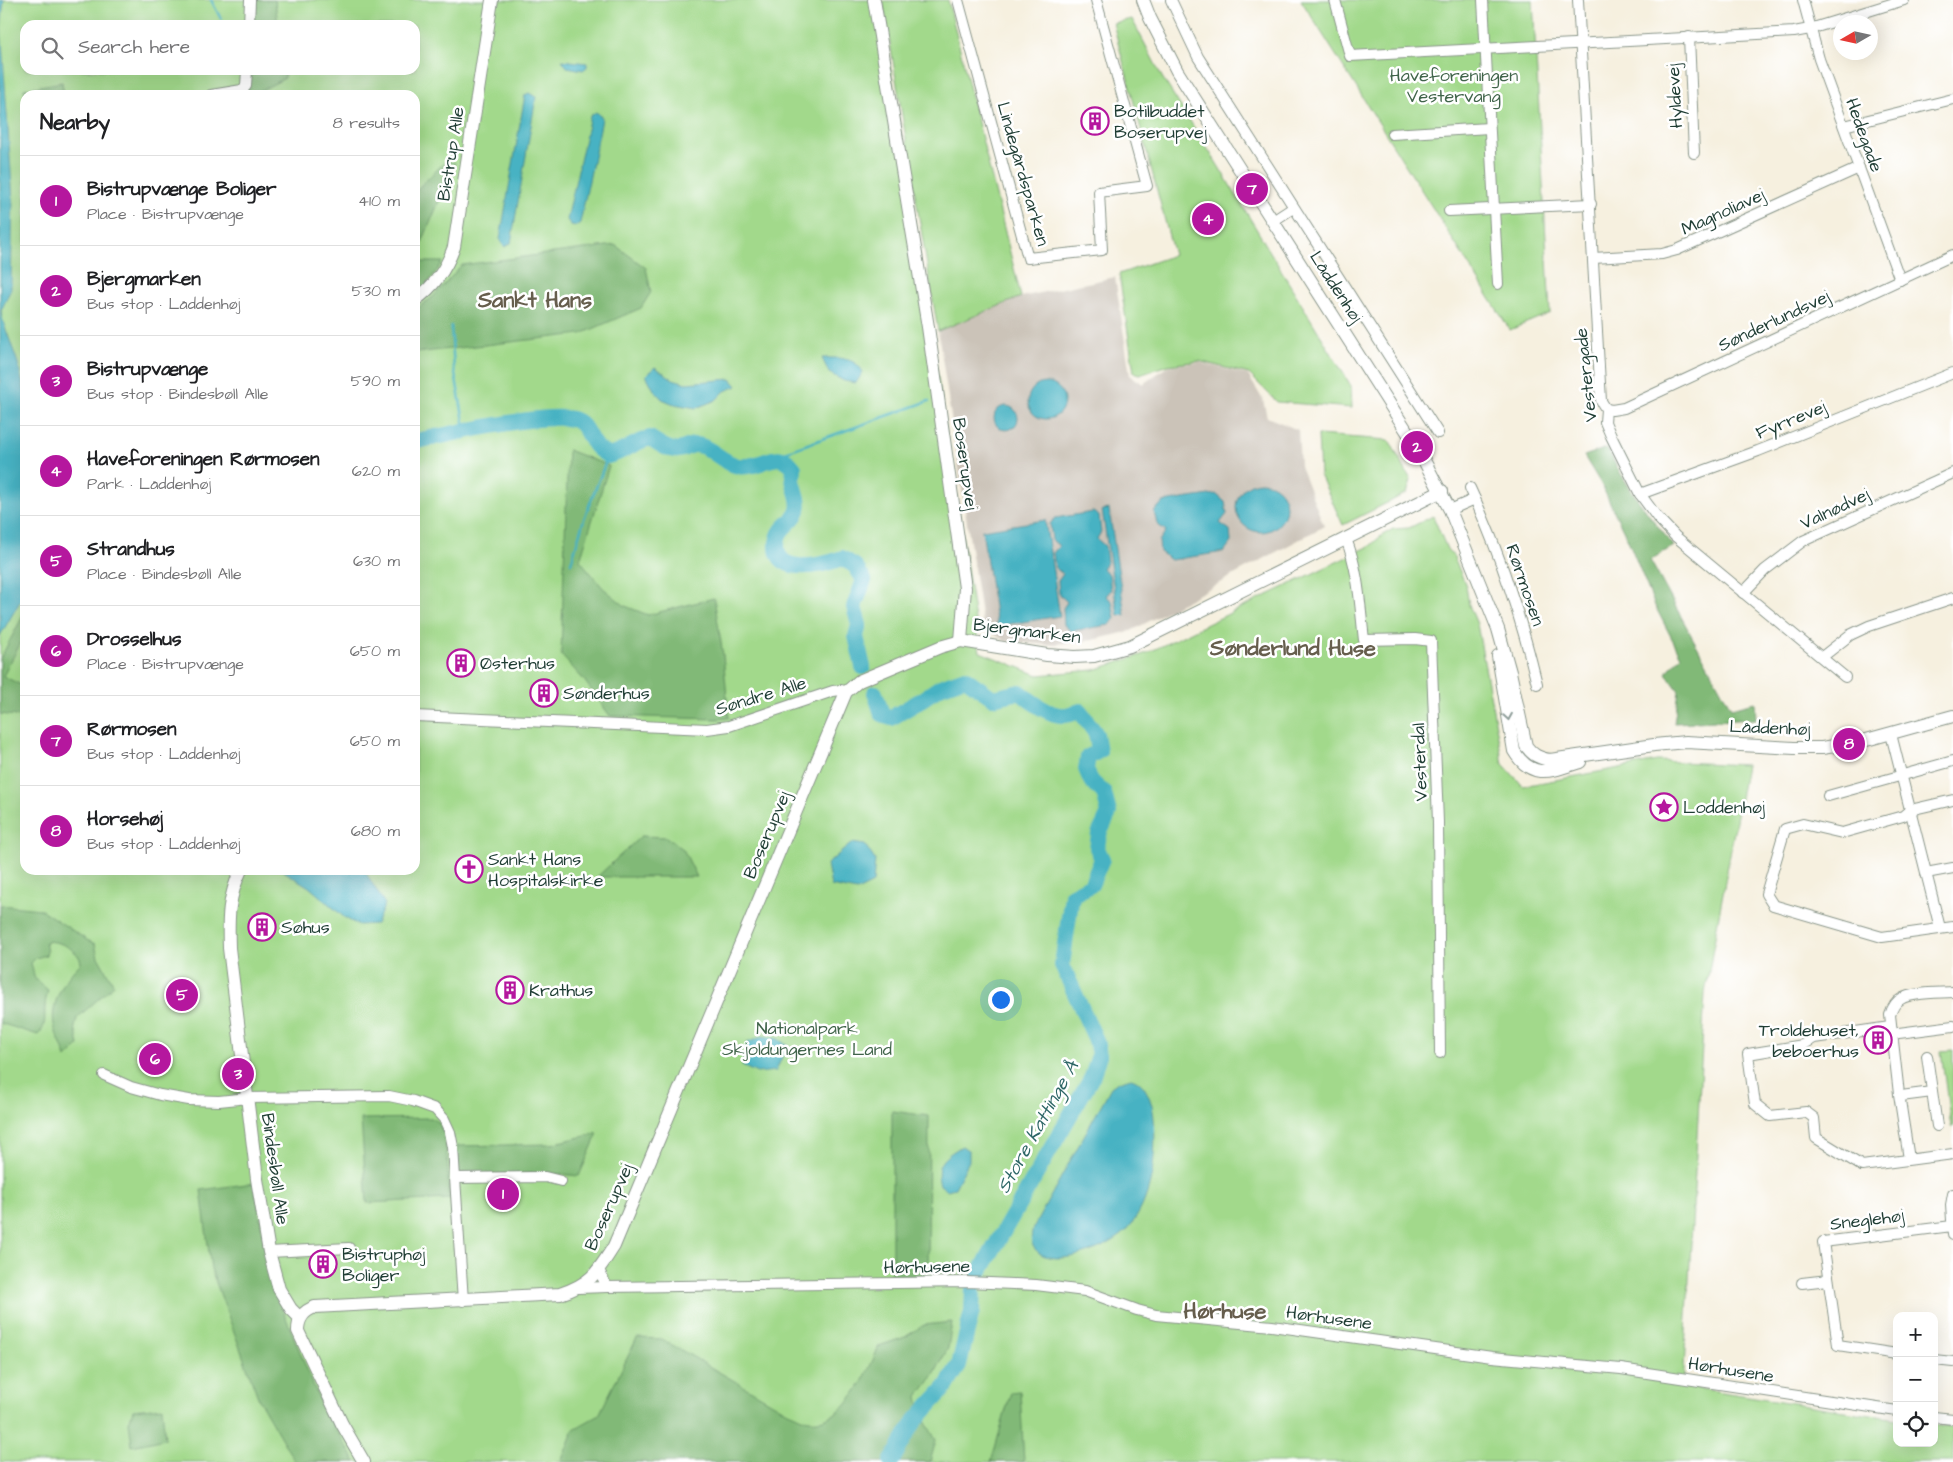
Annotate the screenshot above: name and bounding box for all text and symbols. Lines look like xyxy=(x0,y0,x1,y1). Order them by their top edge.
north arrow xyxy=(1833,15,1878,60)
search box xyxy=(20,20,420,75)
icon: search xyxy=(38,34,66,62)
text: Search here xyxy=(78,34,190,61)
street label: Hyldevej xyxy=(1661,62,1690,129)
park label: Haveforeningen Vestervang xyxy=(1390,63,1518,110)
street label: Hedegade xyxy=(1838,95,1889,176)
street label: Lindegårdsparken xyxy=(990,99,1056,249)
place label: Botilbuddet Boserupvej xyxy=(1114,99,1208,145)
street label: Bistrup Alle xyxy=(431,105,471,203)
building icon: Botilbuddet Boserupvej xyxy=(1080,106,1110,136)
text: Nearby xyxy=(40,108,110,137)
text: 8 results xyxy=(333,112,400,134)
pin: 7 xyxy=(1236,170,1268,208)
text: Bistrupvænge Boliger xyxy=(87,176,277,203)
street label: Magnoliavej xyxy=(1677,182,1770,243)
text: 1 xyxy=(55,190,57,212)
text: 410 m xyxy=(358,190,400,212)
pin: 4 xyxy=(1192,200,1224,238)
text: Place · Bistrupvænge xyxy=(87,203,244,225)
street label: Låddenhøj xyxy=(1303,246,1369,328)
text: Bjergmarken xyxy=(87,266,201,293)
text: 2 xyxy=(51,280,61,302)
text: 530 m xyxy=(352,280,400,302)
street label: Sønderlundsvej xyxy=(1714,284,1835,358)
district label: Sankt Hans xyxy=(477,285,592,316)
text: Bus stop · Låddenhøj xyxy=(87,293,240,315)
street label: Vestergade xyxy=(1569,326,1604,423)
text: Bistrupvænge xyxy=(87,356,208,383)
text: 3 xyxy=(52,370,60,392)
text: 590 m xyxy=(351,370,400,392)
text: Bus stop · Bindesbøll Alle xyxy=(87,383,268,405)
street label: Fyrrevej xyxy=(1752,394,1831,446)
street label: Boserupvej xyxy=(946,416,984,513)
pin: 2 xyxy=(1401,428,1433,466)
text: Haveforeningen Rørmosen xyxy=(87,446,320,473)
text: 4 xyxy=(51,460,61,482)
text: 620 m xyxy=(352,460,400,482)
text: Park · Låddenhøj xyxy=(87,473,211,495)
street label: Valnødvej xyxy=(1796,482,1874,536)
text: Strandhus xyxy=(87,536,175,563)
street label: Rørmosen xyxy=(1499,541,1551,629)
text: 5 xyxy=(50,550,62,572)
text: 630 m xyxy=(353,550,400,572)
text: Place · Bindesbøll Alle xyxy=(87,563,242,585)
street label: Bjergmarken xyxy=(972,612,1082,651)
text: Drosselhus xyxy=(87,626,181,653)
district label: Sønderlund Huse xyxy=(1209,633,1376,664)
text: 6 xyxy=(51,640,61,662)
text: 650 m xyxy=(350,640,400,662)
building icon: Østerhus xyxy=(446,648,476,678)
place label: Østerhus xyxy=(480,651,555,676)
text: Place · Bistrupvænge xyxy=(87,653,244,675)
street label: Søndre Alle xyxy=(713,670,810,722)
building icon: Sønderhus xyxy=(529,678,559,708)
place label: Sønderhus xyxy=(563,681,650,706)
one-way arrow xyxy=(1503,712,1513,721)
street label: Låddenhøj xyxy=(1729,714,1812,742)
text: Rørmosen xyxy=(87,716,177,743)
street label: Vesterdal xyxy=(1406,722,1434,802)
pin: 8 xyxy=(1833,725,1865,763)
text: 7 xyxy=(51,730,61,752)
text: 650 m xyxy=(350,730,400,752)
text: Bus stop · Låddenhøj xyxy=(87,743,240,765)
street label: Boserupvej xyxy=(737,787,797,883)
place icon: Loddenhøj xyxy=(1649,792,1679,822)
place label: Loddenhøj xyxy=(1683,795,1766,820)
text: Horsehøj xyxy=(87,806,163,833)
text: 8 xyxy=(51,820,61,842)
text: 680 m xyxy=(351,820,400,842)
text: Bus stop · Låddenhøj xyxy=(87,833,240,855)
place label: Sankt Hans Hospitalskirke xyxy=(488,847,604,893)
church icon: Sankt Hans Hospitalskirke xyxy=(454,854,484,884)
building icon: Søhus xyxy=(247,912,277,942)
place label: Søhus xyxy=(281,915,330,940)
building icon: Krathus xyxy=(495,975,525,1005)
pin: 5 xyxy=(166,976,198,1014)
place label: Krathus xyxy=(529,978,593,1003)
your location xyxy=(988,987,1014,1013)
park label: Nationalpark Skjoldungernes Land xyxy=(722,1016,892,1063)
place label: Troldehuset, beboerhus xyxy=(1759,1018,1859,1064)
building icon: Troldehuset, beboerhus xyxy=(1863,1025,1893,1055)
pin: 6 xyxy=(139,1040,171,1078)
water label: Store Kattinge Å xyxy=(990,1054,1086,1198)
pin: 3 xyxy=(222,1055,254,1093)
street label: Bindesbøll Alle xyxy=(255,1112,295,1227)
street label: Boserupvej xyxy=(579,1159,640,1255)
pin: 1 xyxy=(487,1175,519,1213)
street label: Sneglehøj xyxy=(1829,1203,1906,1238)
place label: Bistruphøj Boliger xyxy=(342,1242,426,1289)
building icon: Bistruphøj Boliger xyxy=(308,1249,338,1279)
street label: Hørhusene xyxy=(884,1254,971,1280)
district label: Hørhuse xyxy=(1184,1296,1267,1327)
street label: Hørhusene xyxy=(1284,1300,1374,1336)
map controls xyxy=(1893,1312,1938,1447)
button: + xyxy=(1893,1312,1938,1357)
street label: Hørhusene xyxy=(1686,1351,1776,1389)
button: − xyxy=(1893,1357,1938,1402)
button: locate xyxy=(1893,1402,1938,1447)

